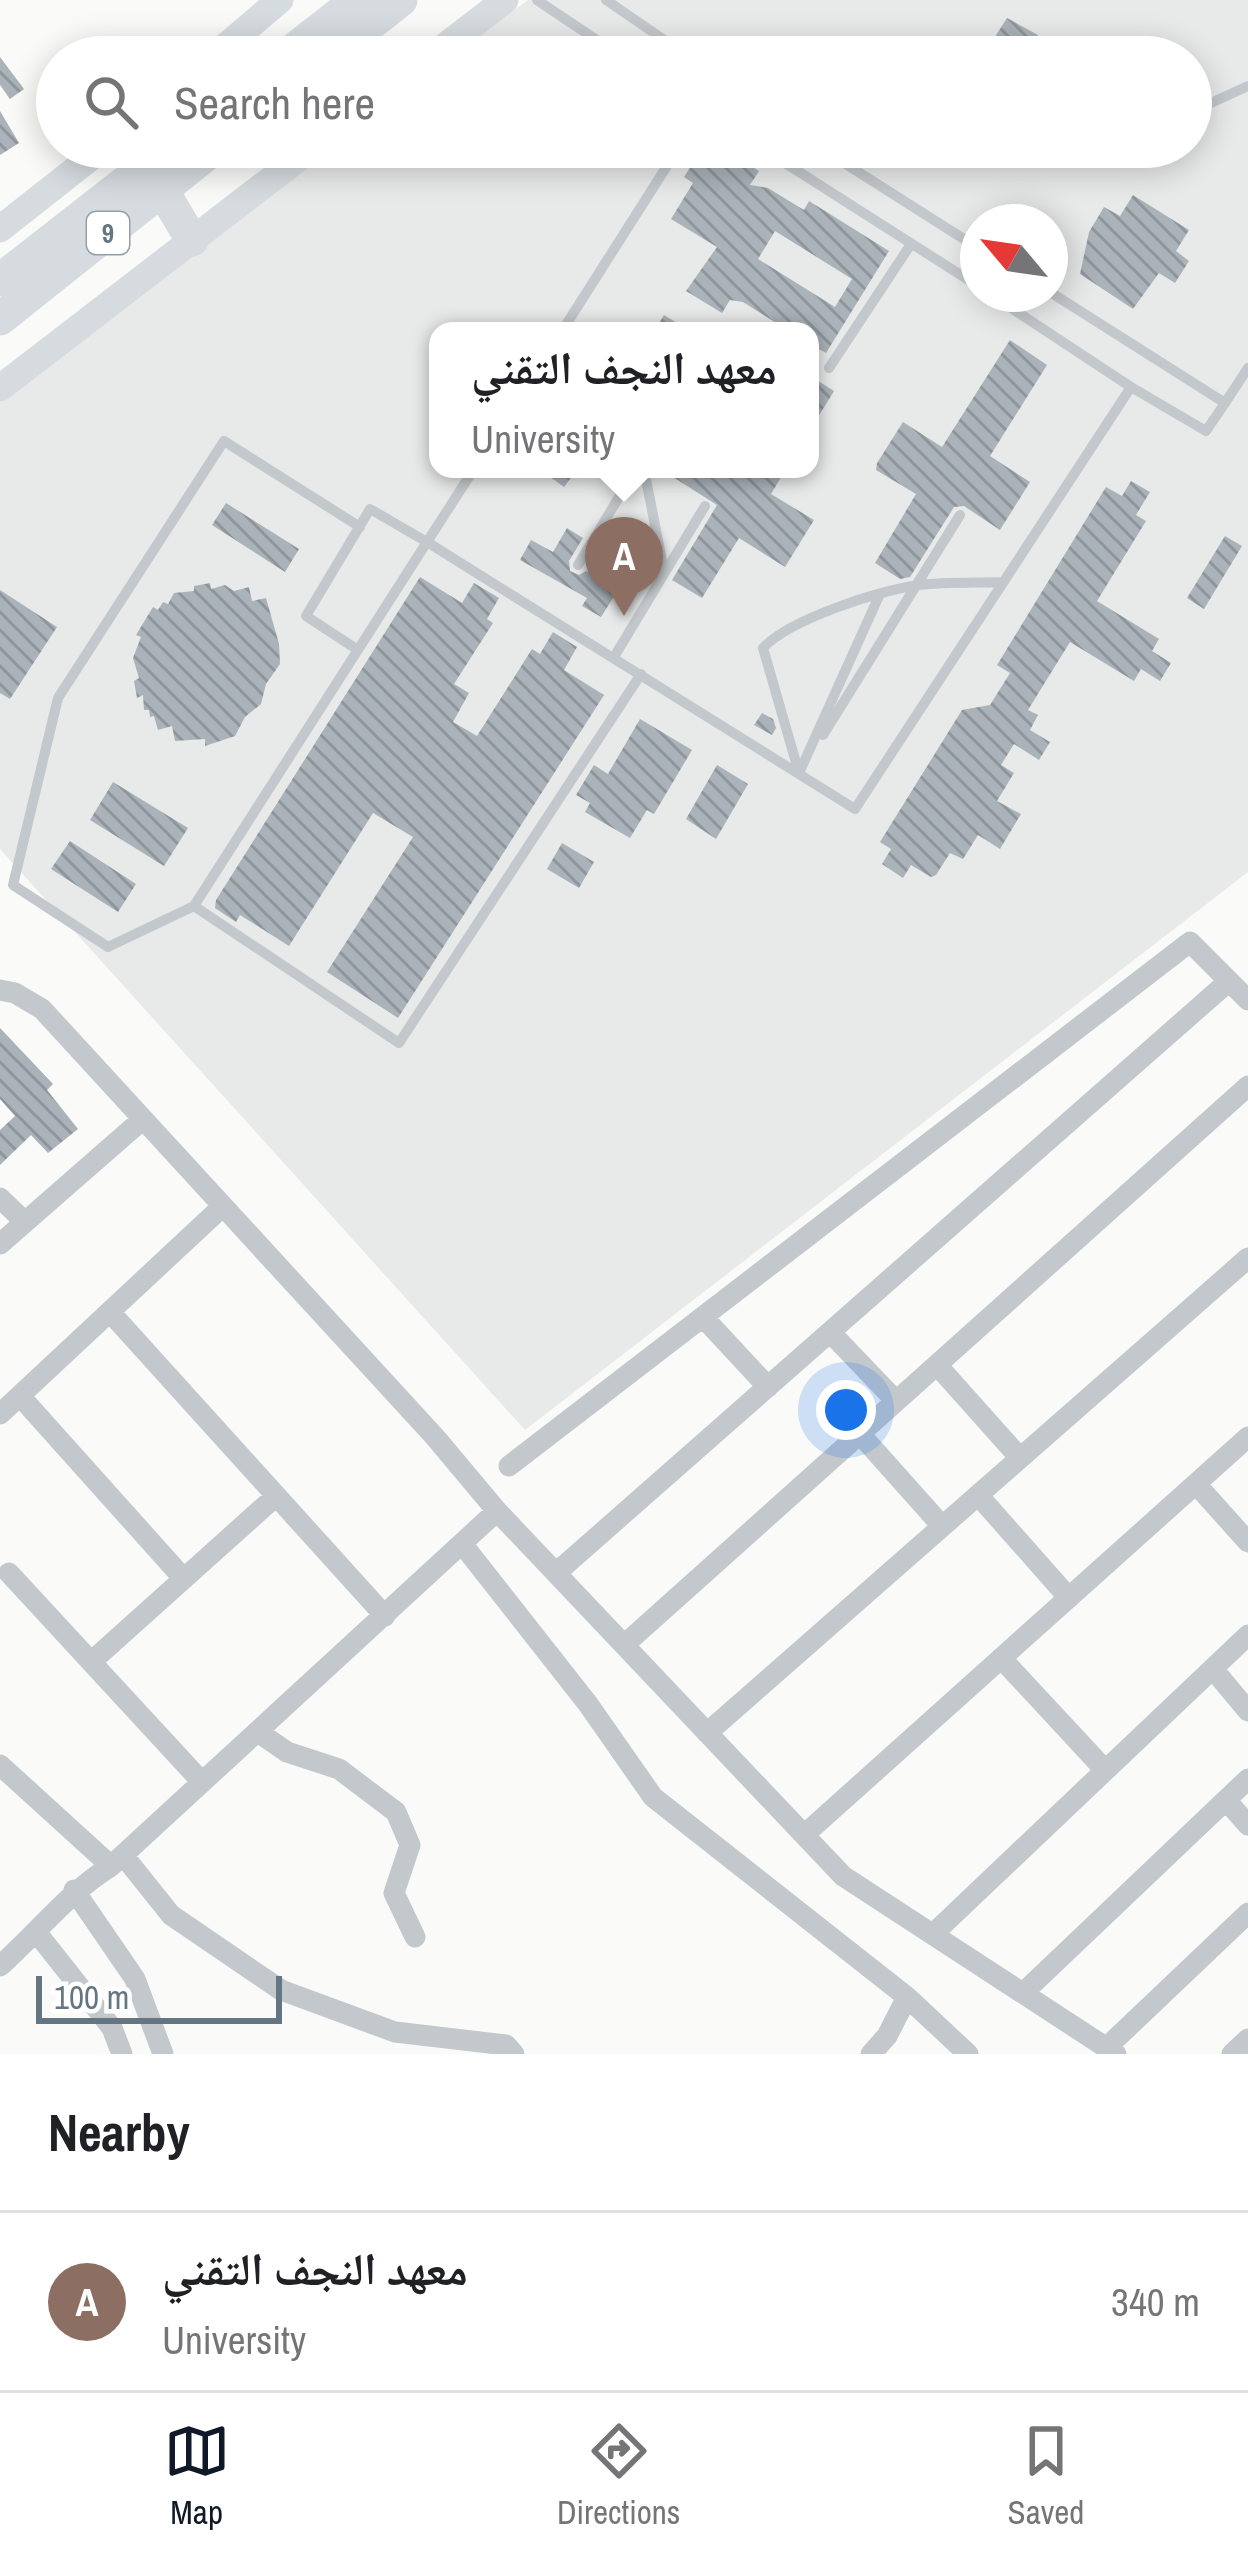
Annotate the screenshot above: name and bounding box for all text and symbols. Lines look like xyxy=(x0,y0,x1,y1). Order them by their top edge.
search box xyxy=(36,36,1212,168)
icon: search xyxy=(78,69,144,135)
text: Search here xyxy=(174,72,375,133)
north arrow xyxy=(960,204,1068,312)
road number: 9 xyxy=(87,212,129,254)
popup xyxy=(429,322,819,478)
text: معهد النجف التقني xyxy=(471,337,777,398)
text: University xyxy=(471,413,615,465)
pin: A xyxy=(585,517,663,616)
your location xyxy=(816,1380,876,1440)
scale bar xyxy=(36,1970,282,2023)
text: 100 m xyxy=(54,1975,129,2019)
text: Nearby xyxy=(48,2098,190,2167)
text: معهد النجف التقني xyxy=(162,2238,468,2299)
text: A xyxy=(75,2276,99,2328)
text: 340 m xyxy=(1111,2276,1200,2328)
text: University xyxy=(162,2314,306,2366)
tab: Map xyxy=(164,2418,230,2534)
tab: Directions xyxy=(557,2418,680,2534)
tab: Saved xyxy=(1008,2418,1084,2534)

